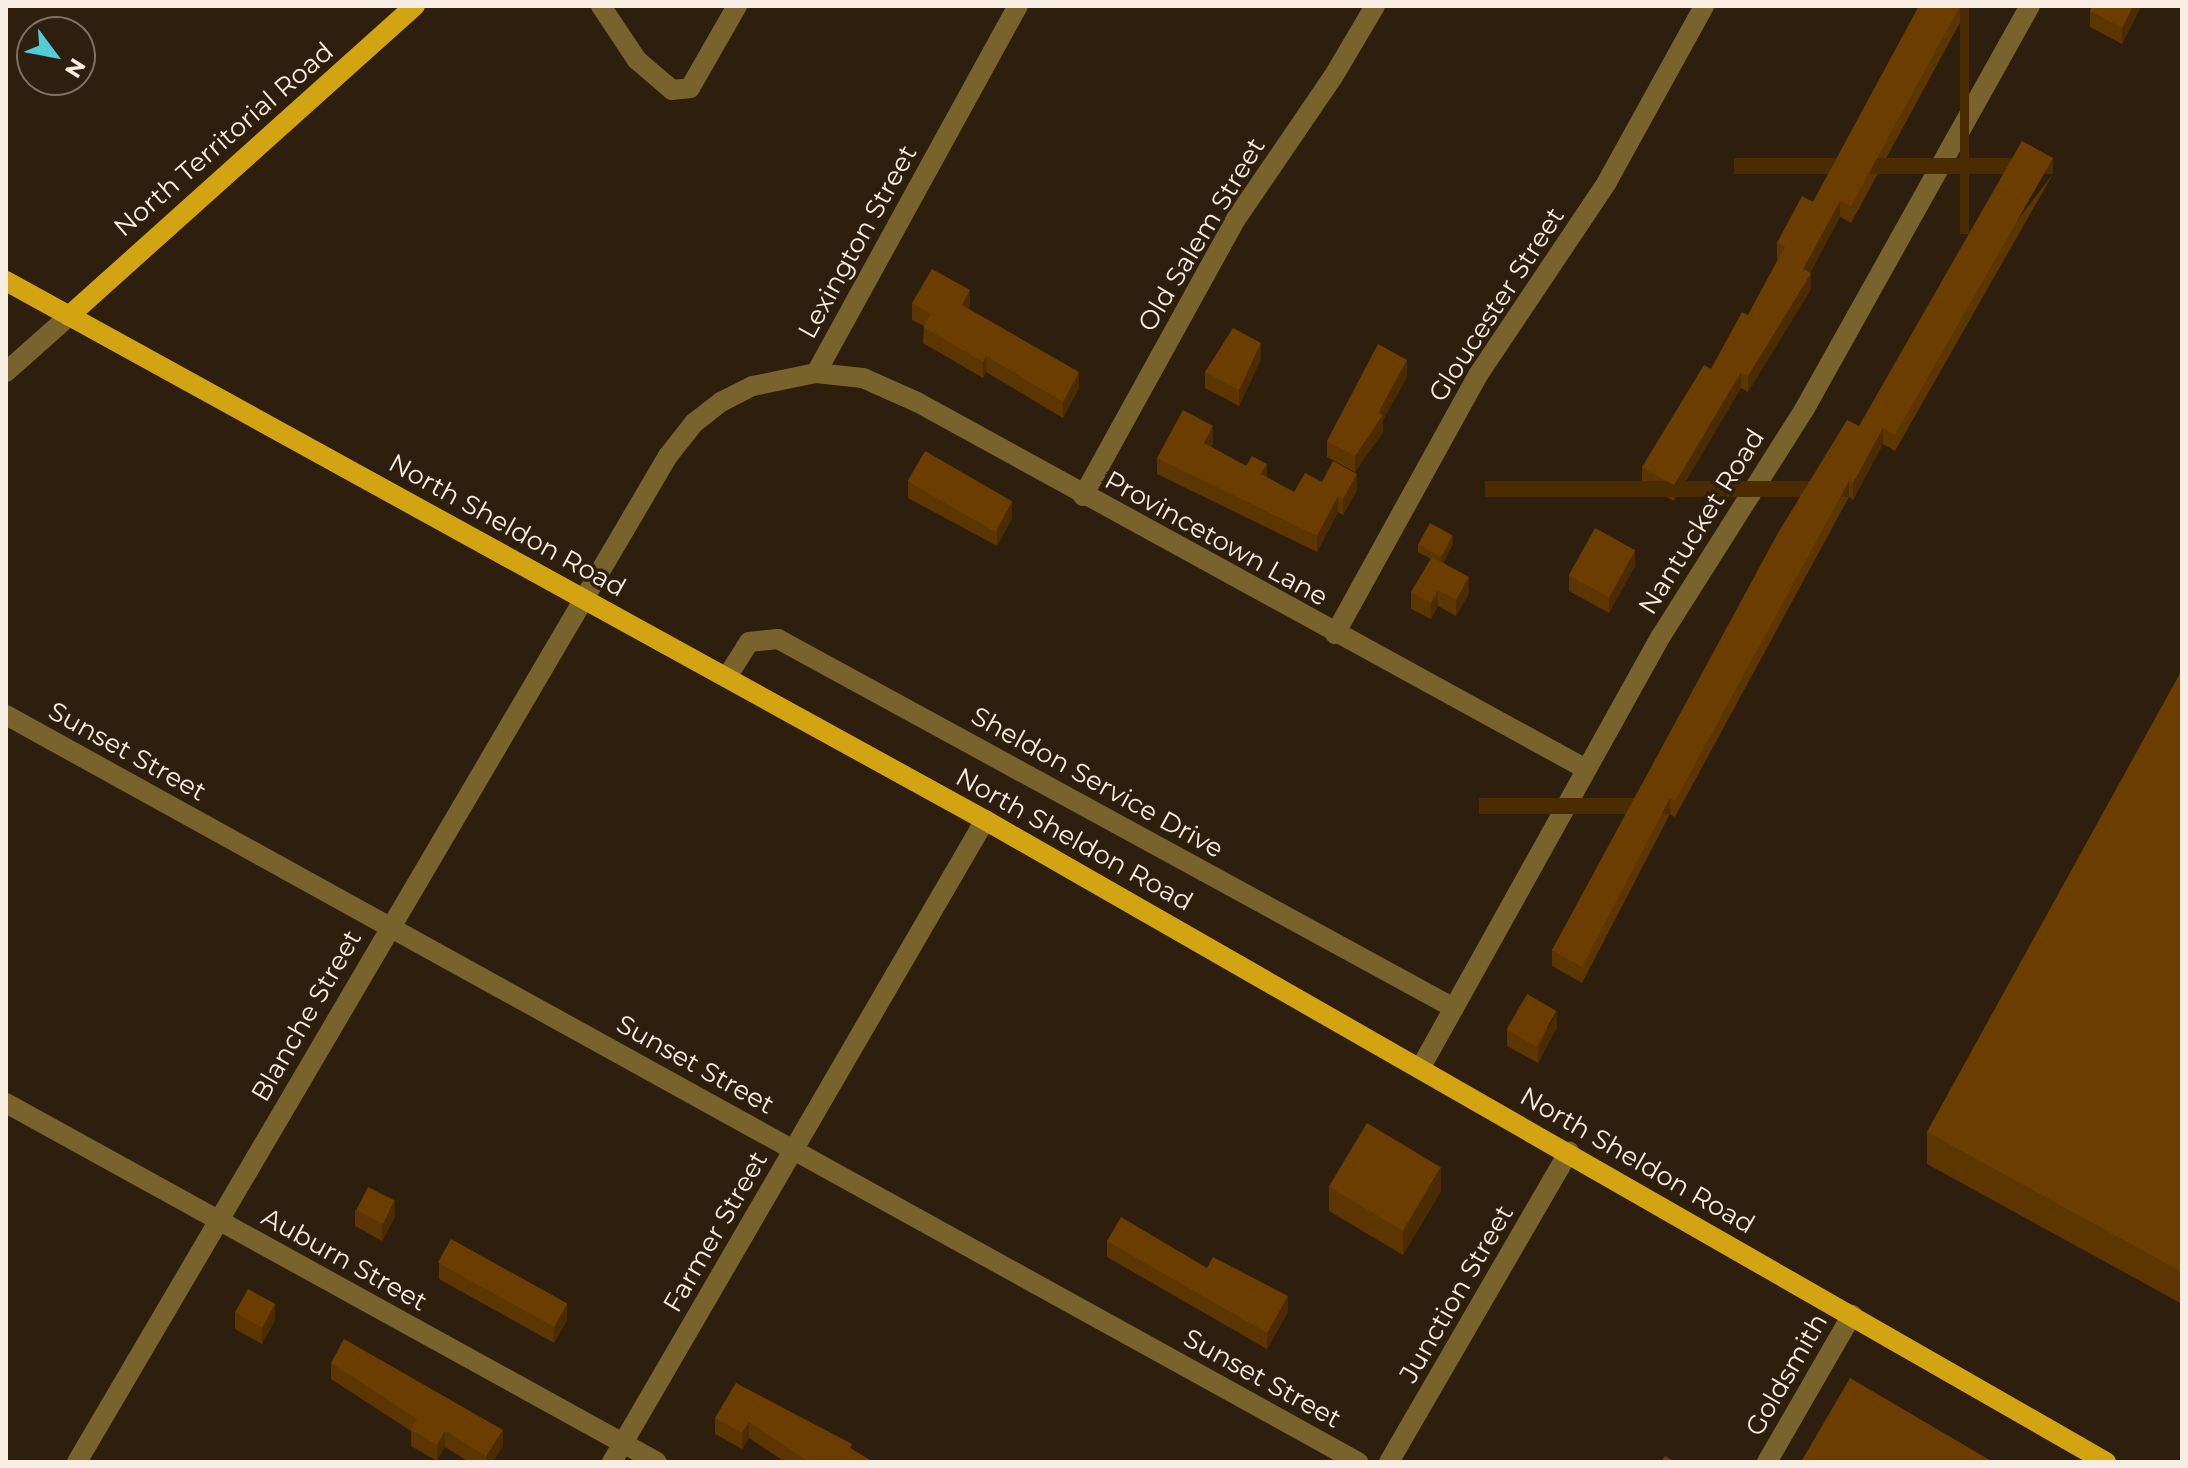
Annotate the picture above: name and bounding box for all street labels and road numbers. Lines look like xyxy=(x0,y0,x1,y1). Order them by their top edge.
street label: North Territorial Road xyxy=(108,36,340,244)
street label: Old Salem Street xyxy=(1132,133,1272,337)
street label: Lexington Street xyxy=(792,140,924,344)
street label: Gloucester Street xyxy=(1423,202,1571,408)
street label: Nantucket Road xyxy=(1632,424,1772,620)
street label: North Sheldon Road xyxy=(383,448,631,604)
street label: Provincetown Lane xyxy=(1099,465,1333,613)
street label: Sunset Street xyxy=(43,696,211,808)
street label: Sheldon Service Drive xyxy=(966,701,1228,865)
street label: North Sheldon Road xyxy=(950,762,1198,918)
street label: Blanche Street xyxy=(245,925,369,1107)
street label: Sunset Street xyxy=(611,1009,779,1121)
street label: North Sheldon Road xyxy=(1514,1081,1760,1241)
street label: Farmer Street xyxy=(657,1146,775,1318)
street label: Junction Street xyxy=(1394,1200,1520,1388)
street label: Auburn Street xyxy=(256,1202,432,1318)
street label: Goldsmith xyxy=(1739,1308,1835,1442)
street label: Sunset Street xyxy=(1178,1323,1346,1435)

